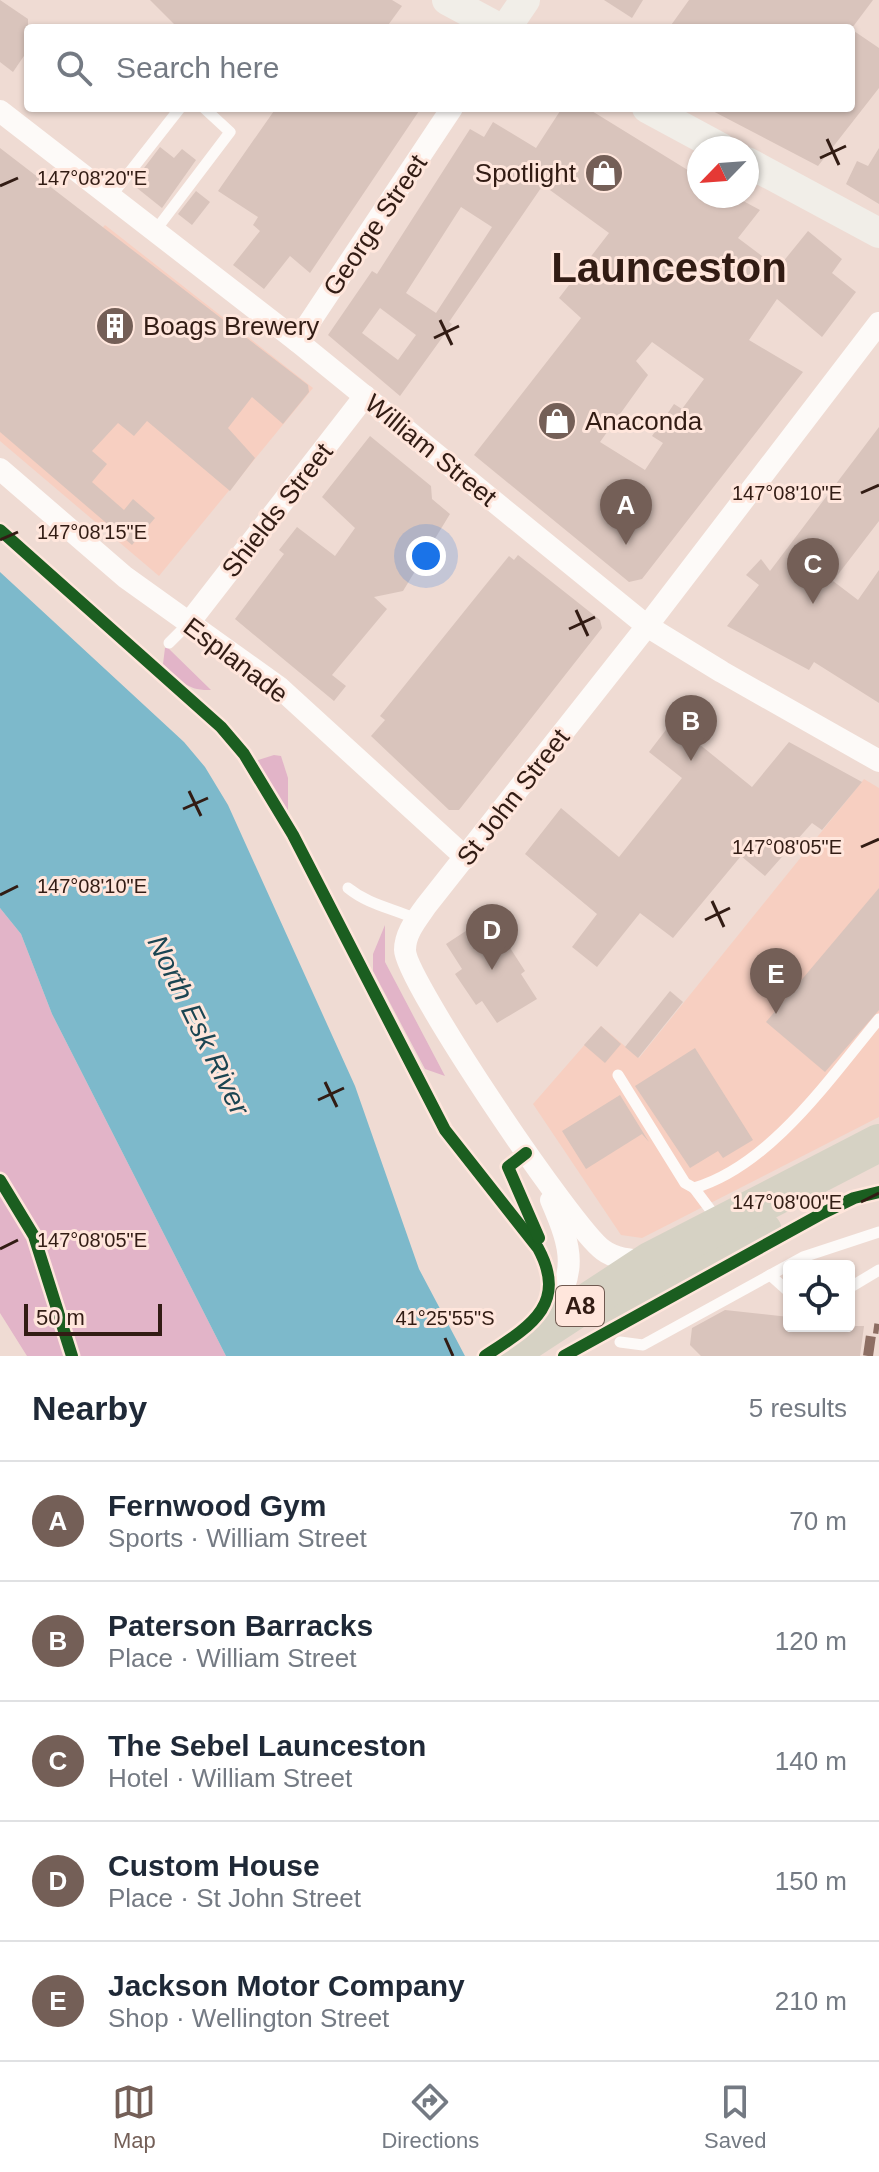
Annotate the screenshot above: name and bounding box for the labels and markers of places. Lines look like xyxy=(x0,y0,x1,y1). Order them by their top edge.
shop icon: Spotlight xyxy=(583,152,625,194)
place label: Spotlight xyxy=(475,158,577,188)
building icon: Boags Brewery xyxy=(94,305,136,347)
place label: Boags Brewery xyxy=(143,311,319,341)
shop icon: Anaconda xyxy=(536,400,578,442)
place label: Anaconda xyxy=(585,406,703,436)
pin: A xyxy=(600,479,652,545)
pin: C xyxy=(787,538,839,604)
pin: B xyxy=(665,695,717,761)
pin: D xyxy=(466,904,518,970)
pin: E xyxy=(750,948,802,1014)

